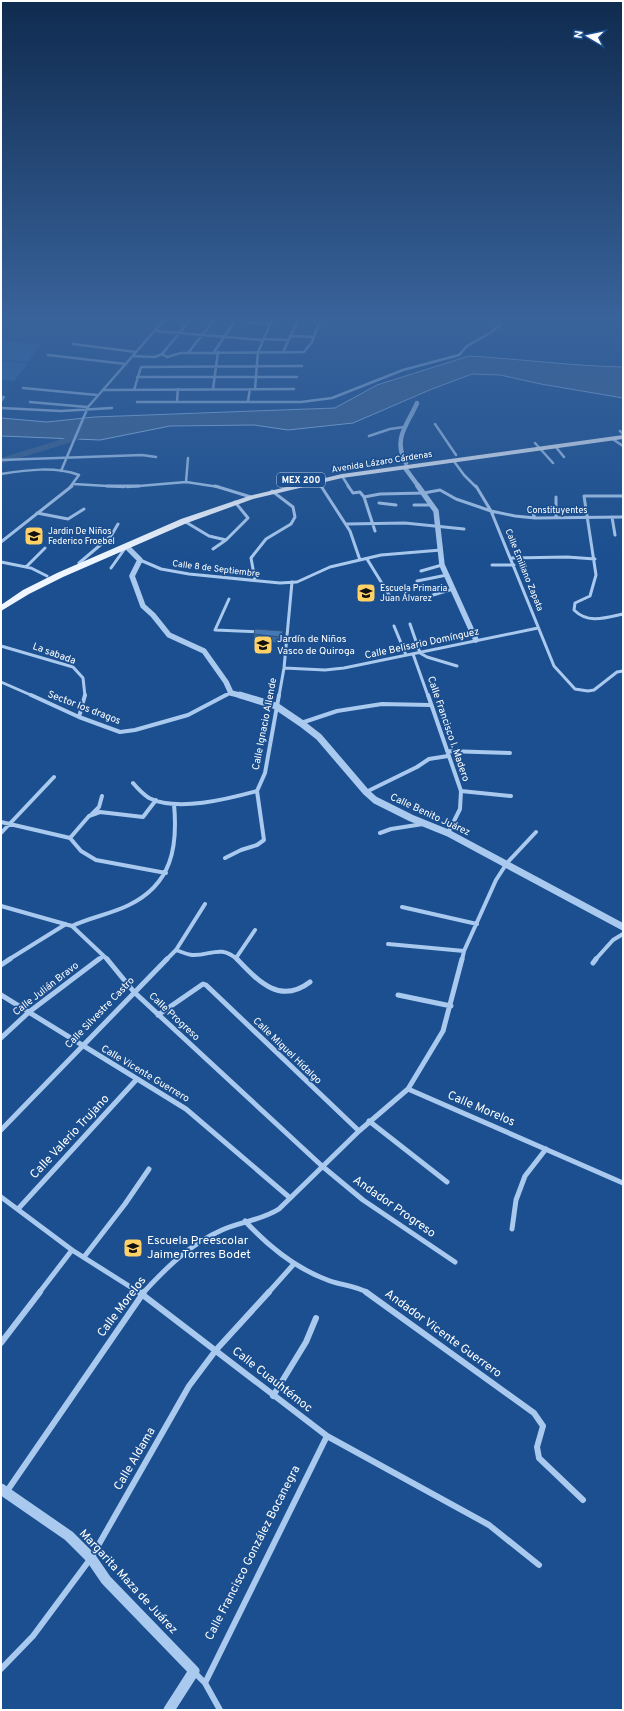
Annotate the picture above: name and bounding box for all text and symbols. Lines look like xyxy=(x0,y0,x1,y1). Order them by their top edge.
north arrow xyxy=(568,16,608,56)
text: N xyxy=(572,30,587,40)
street label: Avenida Lázaro Cárdenas xyxy=(331,449,433,475)
road number: MEX 200 xyxy=(277,473,325,487)
street label: Constituyentes xyxy=(527,505,587,516)
school or university icon: Jardin De Niños Federico Froebel xyxy=(23,525,45,547)
place label: Jardin De Niños Federico Froebel xyxy=(48,526,115,547)
street label: Calle Emiliano Zapata xyxy=(502,527,546,613)
street label: Calle 8 de Septiembre xyxy=(172,558,261,580)
school or university icon: Escuela Primaria Juan Álvarez xyxy=(355,582,377,604)
place label: Escuela Primaria Juan Álvarez xyxy=(380,583,448,604)
street label: Calle Belisario Domínguez xyxy=(364,626,480,662)
place label: Jardín de Niños Vasco de Quiroga xyxy=(277,633,355,658)
school or university icon: Jardín de Niños Vasco de Quiroga xyxy=(252,634,274,656)
street label: La sabada xyxy=(31,640,77,668)
street label: Calle Francisco I. Madero xyxy=(424,675,472,784)
street label: Calle Ignacio Allende xyxy=(250,677,280,771)
street label: Sector los dragos xyxy=(46,688,123,728)
street label: Calle Benito Juárez xyxy=(388,791,472,839)
street label: Calle Julián Bravo xyxy=(10,959,82,1019)
street label: Calle Silvestre Castro xyxy=(63,974,138,1051)
street label: Calle Progreso xyxy=(146,990,203,1044)
street label: Calle Miguel Hidalgo xyxy=(250,1015,325,1088)
street label: Calle Vicente Guerrero xyxy=(98,1042,192,1106)
street label: Calle Morelos xyxy=(445,1088,517,1130)
street label: Calle Valerio Trujano xyxy=(27,1091,113,1183)
street label: Andador Progreso xyxy=(349,1172,439,1242)
place label: Escuela Preescolar Jaime Torres Bodet xyxy=(147,1233,251,1263)
school or university icon: Escuela Preescolar Jaime Torres Bodet xyxy=(122,1237,144,1259)
street label: Calle Morelos xyxy=(94,1273,150,1341)
street label: Andador Vicente Guerrero xyxy=(381,1286,505,1382)
street label: Calle Cuauhtémoc xyxy=(228,1344,316,1416)
street label: Calle Aldama xyxy=(111,1425,159,1493)
street label: Calle Francisco González Bocanegra xyxy=(202,1463,304,1643)
street label: Margarita Maza de Juárez xyxy=(75,1526,181,1638)

